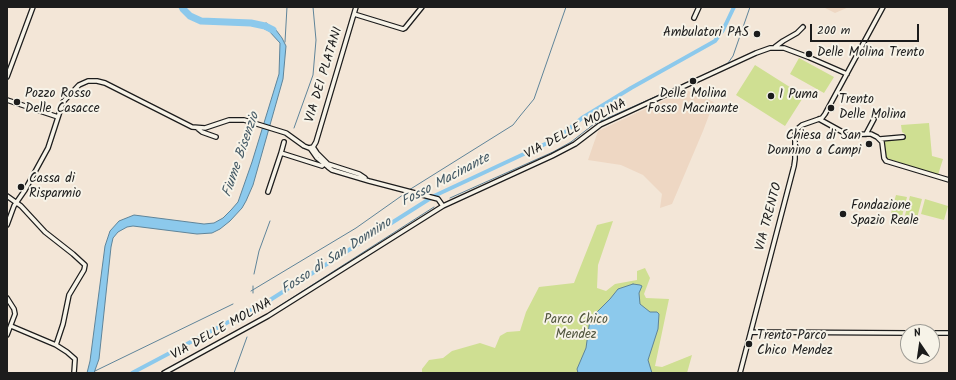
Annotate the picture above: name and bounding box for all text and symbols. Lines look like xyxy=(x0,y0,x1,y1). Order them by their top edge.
scale bar xyxy=(812,16,921,42)
text: 200 m xyxy=(817,21,850,40)
street label: VIA DEI PLATANI xyxy=(303,25,347,125)
place label: Ambulatori PAS xyxy=(663,26,749,42)
marker: Ambulatori PAS xyxy=(752,29,762,39)
place label: Delle Molina Trento xyxy=(817,46,924,62)
marker: Delle Molina Trento xyxy=(804,49,814,59)
marker: Delle Molina Fosso Macinante xyxy=(688,76,698,86)
place label: Pozzo Rosso Delle Casacce xyxy=(25,87,100,118)
place label: Delle Molina Fosso Macinante xyxy=(648,87,738,118)
place label: I Puma xyxy=(779,88,818,104)
marker: I Puma xyxy=(766,91,776,101)
place label: Trento Delle Molina xyxy=(839,93,906,124)
marker: Pozzo Rosso Delle Casacce xyxy=(12,97,22,107)
street label: VIA DELLE MOLINA xyxy=(522,97,630,163)
marker: Trento Delle Molina xyxy=(826,103,836,113)
water label: Fiume Bisenzio xyxy=(220,111,264,199)
place label: Chiesa di San Donnino a Campi xyxy=(767,129,861,160)
marker: Chiesa di San Donnino a Campi xyxy=(864,139,874,149)
water label: Fosso Macinante xyxy=(399,151,493,211)
place label: Cassa di Risparmio xyxy=(29,172,81,203)
street label: VIA TRENTO xyxy=(753,181,787,253)
marker: Cassa di Risparmio xyxy=(16,182,26,192)
place label: Fondazione Spazio Reale xyxy=(851,199,919,230)
marker: Fondazione Spazio Reale xyxy=(838,209,848,219)
water label: Fosso di San Donnino xyxy=(279,215,395,299)
street label: VIA DELLE MOLINA xyxy=(169,296,275,364)
park label: Parco Chico Mendez xyxy=(544,313,608,344)
north arrow xyxy=(900,324,940,364)
text: N xyxy=(912,324,923,343)
place label: Trento Parco Chico Mendez xyxy=(757,329,833,360)
marker: Trento Parco Chico Mendez xyxy=(744,339,754,349)

